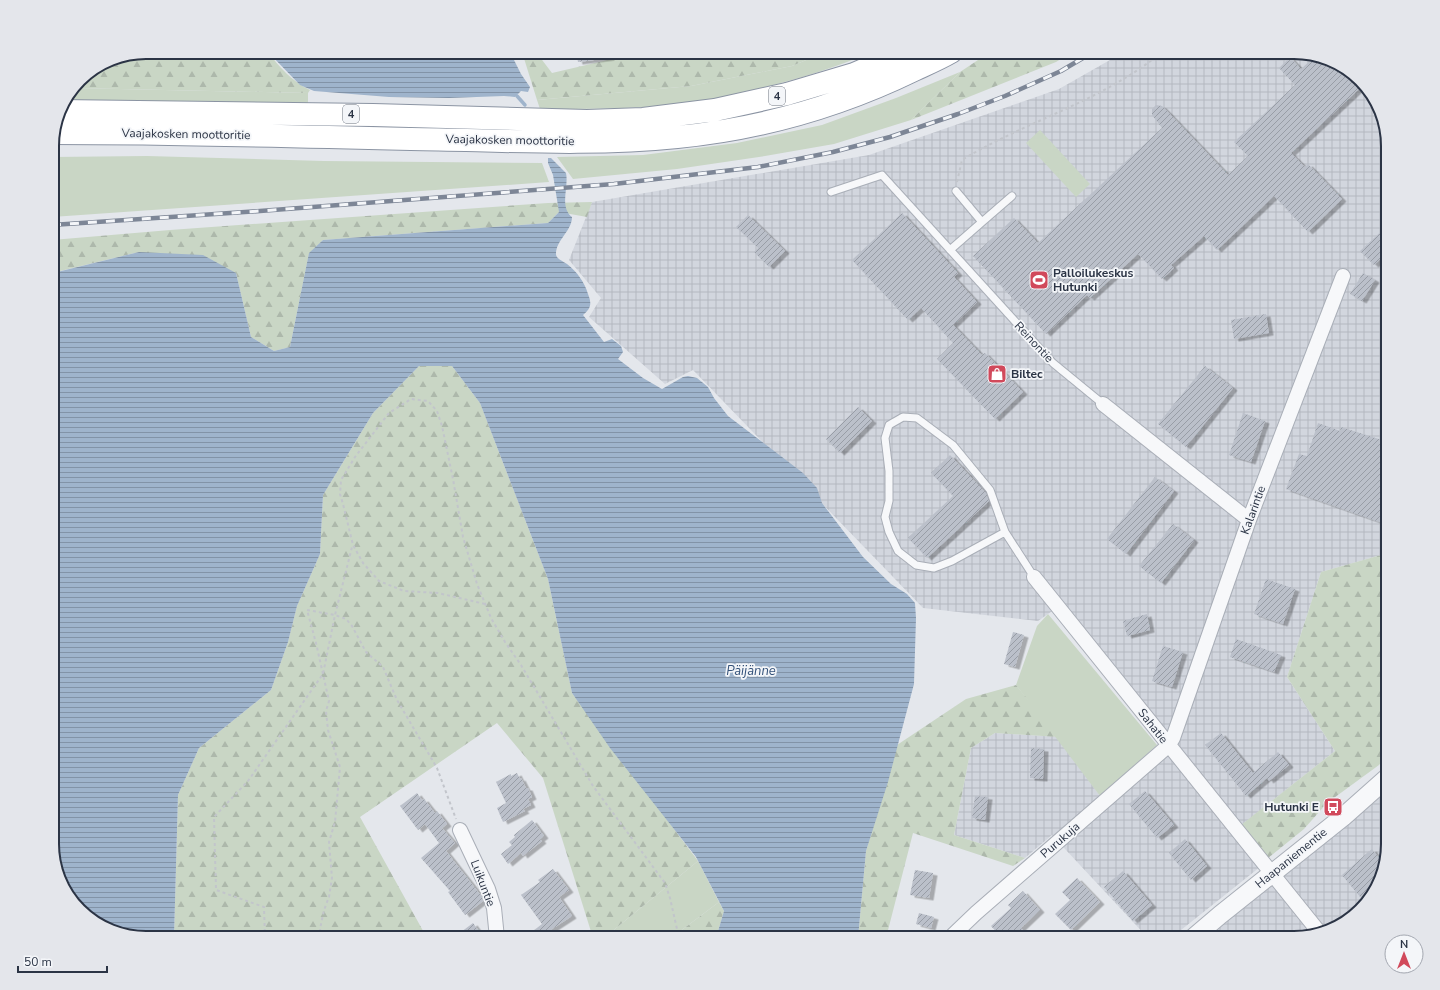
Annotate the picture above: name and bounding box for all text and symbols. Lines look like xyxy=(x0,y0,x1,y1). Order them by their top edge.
road number: 4 xyxy=(769,87,785,105)
road number: 4 xyxy=(343,105,359,123)
street label: Vaajakosken moottoritie xyxy=(120,125,251,143)
street label: Vaajakosken moottoritie xyxy=(444,131,575,149)
place label: Palloilukeskus Hutunki xyxy=(1053,265,1134,295)
sports icon: Palloilukeskus Hutunki xyxy=(1028,269,1050,291)
street label: Reinontie xyxy=(1011,318,1057,366)
shop icon: Biltec xyxy=(986,363,1008,385)
place label: Biltec xyxy=(1011,366,1043,382)
street label: Kalarintie xyxy=(1237,483,1269,537)
water label: Päijänne xyxy=(726,662,776,680)
street label: Sahatie xyxy=(1134,705,1172,747)
bus stop icon: Hutunki E xyxy=(1322,796,1344,818)
place label: Hutunki E xyxy=(1264,799,1319,815)
street label: Purukuja xyxy=(1037,818,1083,862)
street label: Haapaniementie xyxy=(1252,824,1330,892)
street label: Luikuntie xyxy=(467,857,499,909)
north arrow xyxy=(1384,934,1424,974)
text: N xyxy=(1400,937,1408,952)
scale bar xyxy=(18,948,107,974)
text: 50 m xyxy=(24,954,52,970)

